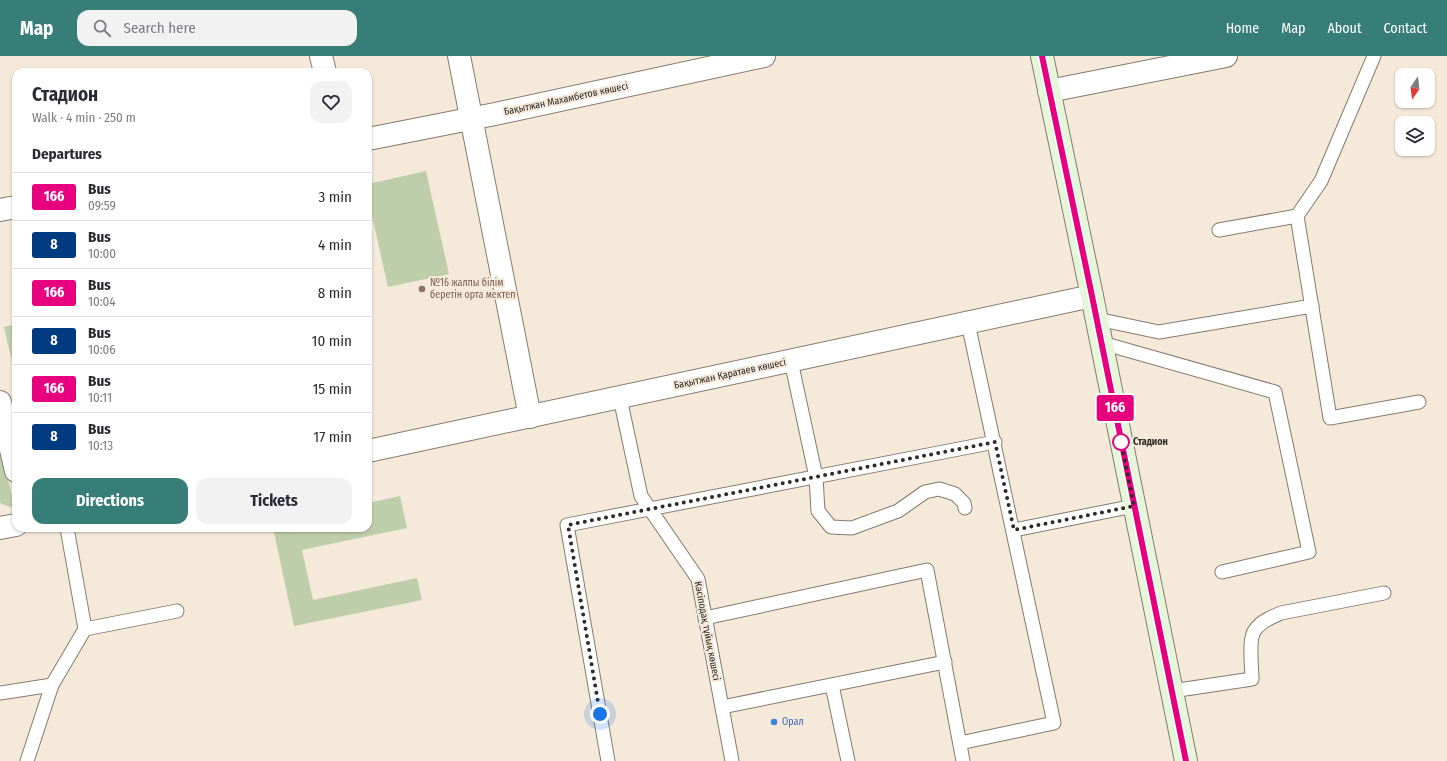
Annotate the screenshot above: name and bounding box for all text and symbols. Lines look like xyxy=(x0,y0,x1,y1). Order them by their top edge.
search box xyxy=(77,10,357,46)
text: Map xyxy=(20,17,53,40)
icon: search xyxy=(91,17,113,39)
text: Search here xyxy=(123,19,196,37)
text: Home xyxy=(1226,20,1259,37)
text: Map xyxy=(1281,20,1305,37)
text: About xyxy=(1327,20,1362,37)
text: Contact xyxy=(1384,20,1427,37)
north arrow xyxy=(1395,68,1435,108)
map controls xyxy=(1395,68,1435,156)
street label: Бақытжан Махамбетов көшесі xyxy=(503,79,629,118)
button: heart xyxy=(310,81,352,123)
text: Стадион xyxy=(32,83,98,106)
text: Walk · 4 min · 250 m xyxy=(32,110,136,125)
button: layers xyxy=(1395,116,1435,156)
text: Departures xyxy=(32,145,102,163)
text: Bus xyxy=(88,180,111,198)
text: 166 xyxy=(44,188,64,205)
text: 3 min xyxy=(318,188,352,206)
text: 09:59 xyxy=(88,198,116,213)
text: Bus xyxy=(88,228,111,246)
text: 8 xyxy=(50,236,58,253)
text: 4 min xyxy=(318,236,352,254)
text: 10:00 xyxy=(88,246,116,261)
text: Bus xyxy=(88,276,111,294)
place label: №16 жалпы білім беретін орта мектеп xyxy=(430,276,516,301)
text: 166 xyxy=(44,284,64,301)
text: 8 min xyxy=(318,284,352,302)
marker: №16 жалпы білім беретін орта мектеп xyxy=(417,284,427,294)
text: 10:04 xyxy=(88,294,116,309)
text: Bus xyxy=(88,324,111,342)
text: 8 xyxy=(50,332,58,349)
text: 10 min xyxy=(312,332,352,350)
text: 10:06 xyxy=(88,342,116,357)
street label: Бақытжан Қаратаев көшесі xyxy=(673,355,787,392)
text: Bus xyxy=(88,372,111,390)
text: 166 xyxy=(44,380,64,397)
text: 15 min xyxy=(313,380,352,398)
text: 10:11 xyxy=(88,390,112,405)
line badge: 166 xyxy=(1092,395,1138,421)
text: 166 xyxy=(1105,399,1125,416)
text: Bus xyxy=(88,420,111,438)
text: 8 xyxy=(50,428,58,445)
text: 17 min xyxy=(313,428,352,446)
marker: Стадион xyxy=(1112,433,1130,451)
place label: Стадион xyxy=(1133,436,1168,448)
text: 10:13 xyxy=(88,438,113,453)
button: Directions xyxy=(32,478,188,524)
button: Tickets xyxy=(196,478,352,524)
street label: Кәсіподақ тұйық көшесі xyxy=(691,580,723,682)
your location xyxy=(590,704,610,724)
place label: Орал xyxy=(782,716,804,728)
marker: Орал xyxy=(769,717,779,727)

